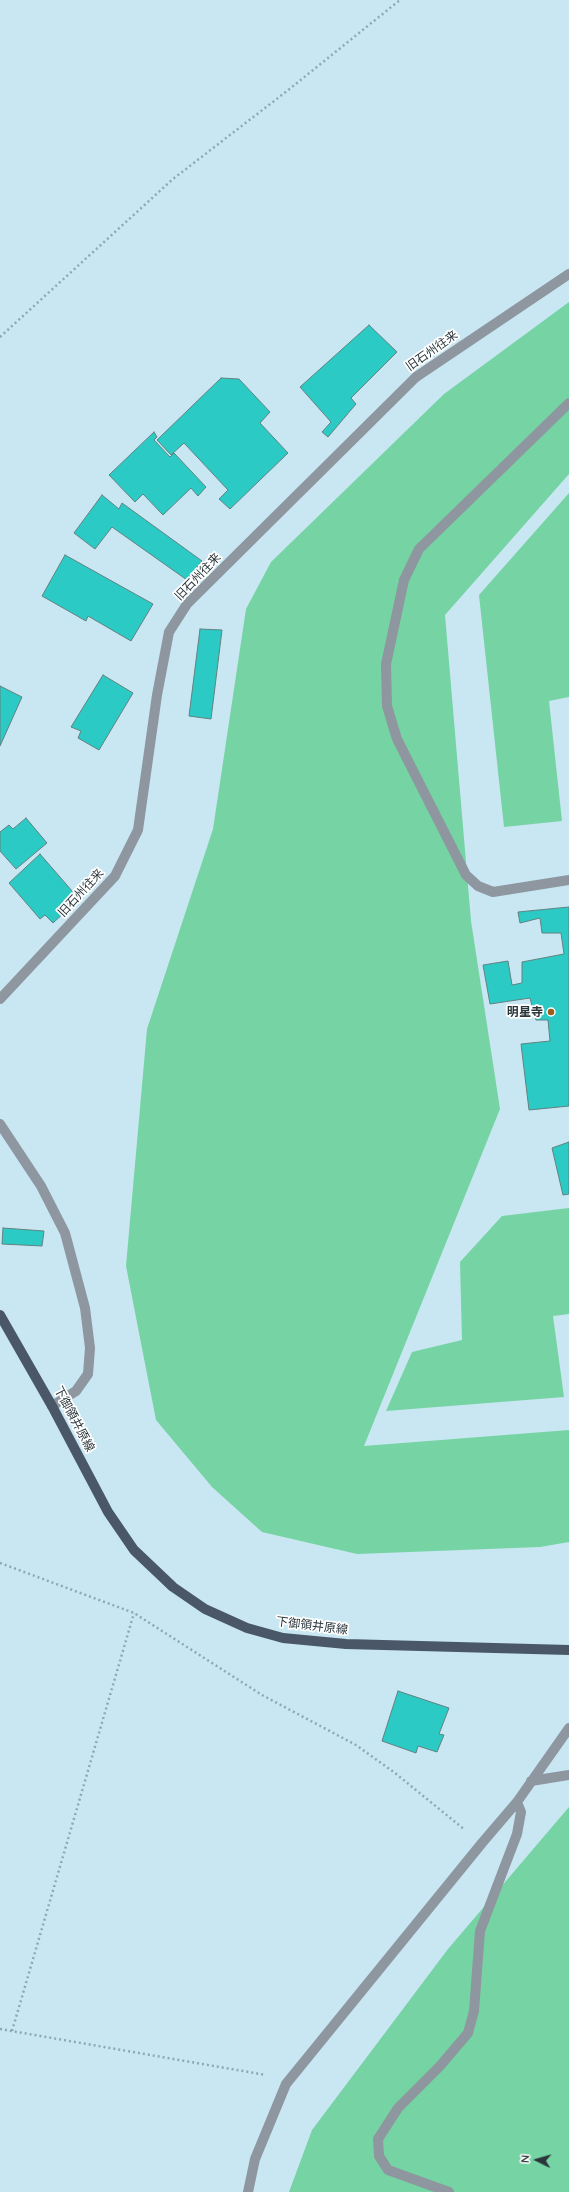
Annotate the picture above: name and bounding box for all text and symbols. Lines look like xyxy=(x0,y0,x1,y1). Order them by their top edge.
street label: 旧石州往来 xyxy=(403,328,461,374)
street label: 旧石州往来 xyxy=(172,550,224,604)
street label: 旧石州往来 xyxy=(55,866,107,920)
place label: 明星寺 xyxy=(507,1005,543,1019)
marker: 明星寺 xyxy=(546,1007,556,1017)
street label: 下御領井原線 xyxy=(51,1384,97,1454)
street label: 下御領井原線 xyxy=(275,1614,349,1638)
north arrow xyxy=(517,2140,557,2180)
text: N xyxy=(518,2154,532,2164)

